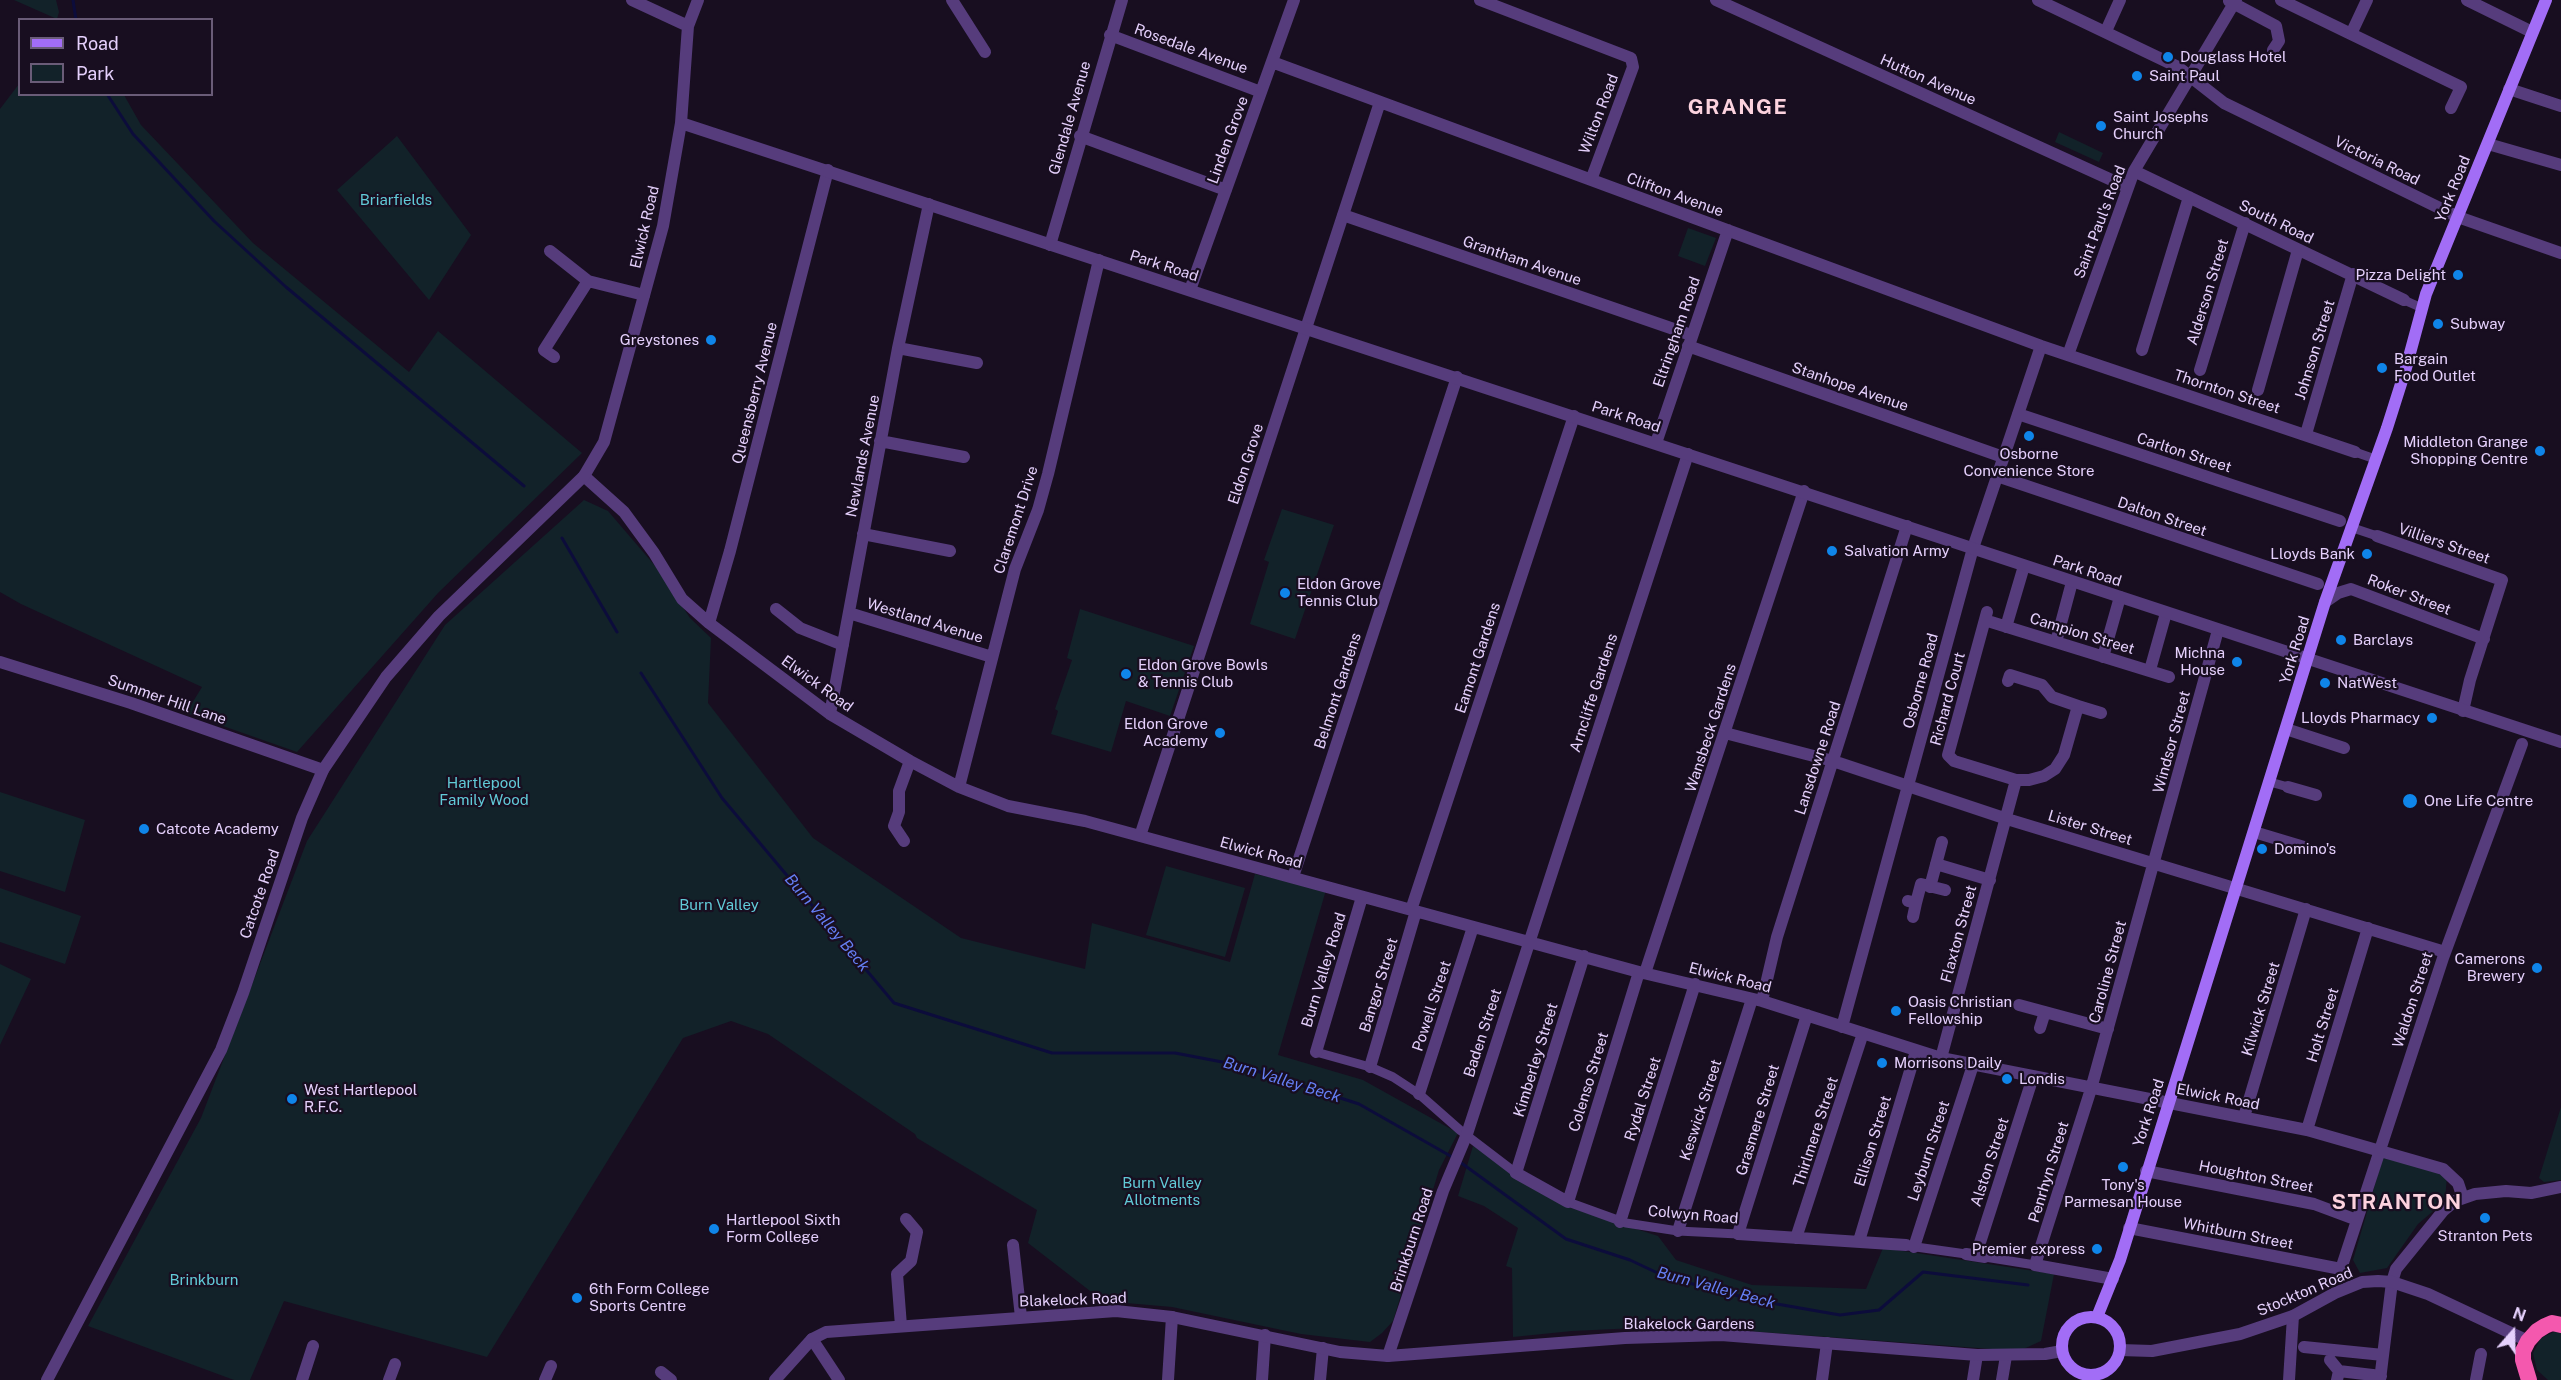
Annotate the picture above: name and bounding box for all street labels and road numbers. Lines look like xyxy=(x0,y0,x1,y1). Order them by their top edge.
street label: Rosedale Avenue xyxy=(1132,20,1250,78)
street label: Hutton Avenue xyxy=(1877,51,1979,109)
street label: Glendale Avenue xyxy=(1045,59,1095,177)
street label: Wilton Road xyxy=(1576,72,1622,156)
street label: Linden Grove xyxy=(1204,94,1252,186)
street label: Victoria Road xyxy=(2331,133,2423,189)
street label: York Road xyxy=(2432,153,2474,225)
street label: Saint Paul's Road xyxy=(2070,163,2130,281)
street label: Clifton Avenue xyxy=(1624,169,1726,221)
street label: Elwick Road xyxy=(627,184,663,270)
street label: South Road xyxy=(2236,196,2316,248)
street label: Grantham Avenue xyxy=(1460,232,1584,290)
street label: Alderson Street xyxy=(2183,237,2233,347)
street label: Park Road xyxy=(1127,246,1201,286)
street label: Eltringham Road xyxy=(1650,274,1704,390)
street label: Johnson Street xyxy=(2291,298,2339,402)
street label: Queensberry Avenue xyxy=(729,320,781,466)
street label: Stanhope Avenue xyxy=(1789,359,1911,415)
street label: Thornton Street xyxy=(2172,366,2282,418)
street label: Newlands Avenue xyxy=(842,393,884,519)
street label: Park Road xyxy=(1589,397,1663,437)
street label: Eldon Grove xyxy=(1224,421,1268,507)
street label: Carlton Street xyxy=(2134,429,2234,477)
street label: Claremont Drive xyxy=(990,464,1042,576)
street label: Dalton Street xyxy=(2115,493,2209,541)
street label: Villiers Street xyxy=(2396,520,2492,568)
street label: Park Road xyxy=(2050,551,2124,591)
street label: Roker Street xyxy=(2365,571,2453,619)
street label: Westland Avenue xyxy=(865,595,985,647)
street label: Eamont Gardens xyxy=(1452,600,1504,716)
street label: Campion Street xyxy=(2027,609,2137,659)
street label: York Road xyxy=(2276,614,2314,686)
street label: Belmont Gardens xyxy=(1311,631,1365,751)
street label: Arncliffe Gardens xyxy=(1566,631,1622,755)
street label: Osborne Road xyxy=(1900,631,1942,731)
street label: Richard Court xyxy=(1927,650,1969,748)
street label: Elwick Road xyxy=(778,652,856,716)
street label: Wansbeck Gardens xyxy=(1682,661,1740,795)
street label: Summer Hill Lane xyxy=(105,671,229,729)
street label: Windsor Street xyxy=(2150,689,2194,795)
street label: Lansdowne Road xyxy=(1791,699,1845,817)
street label: Lister Street xyxy=(2046,807,2134,849)
street label: Elwick Road xyxy=(1218,833,1304,873)
street label: Catcote Road xyxy=(236,847,284,941)
street label: Flaxton Street xyxy=(1937,883,1981,985)
street label: Burn Valley Road xyxy=(1298,911,1350,1029)
street label: Caroline Street xyxy=(2086,919,2130,1025)
street label: Bangor Street xyxy=(1356,936,1402,1034)
street label: Waldon Street xyxy=(2389,950,2437,1050)
street label: Powell Street xyxy=(1409,958,1455,1054)
street label: Elwick Road xyxy=(1687,959,1773,997)
street label: Kilwick Street xyxy=(2238,960,2284,1058)
street label: Holt Street xyxy=(2303,985,2343,1065)
street label: Baden Street xyxy=(1460,987,1506,1079)
street label: Kimberley Street xyxy=(1510,1001,1562,1119)
street label: Colenso Street xyxy=(1565,1030,1613,1134)
street label: Rydal Street xyxy=(1621,1055,1665,1143)
street label: Keswick Street xyxy=(1676,1057,1726,1163)
street label: Grasmere Street xyxy=(1732,1062,1784,1178)
street label: Thirlmere Street xyxy=(1790,1075,1842,1189)
street label: York Road xyxy=(2130,1077,2168,1149)
street label: Elwick Road xyxy=(2175,1080,2261,1114)
street label: Ellison Street xyxy=(1851,1094,1895,1188)
street label: Leyburn Street xyxy=(1904,1099,1954,1203)
street label: Alston Street xyxy=(1967,1115,2013,1209)
street label: Penrhyn Street xyxy=(2025,1119,2073,1225)
street label: Houghton Street xyxy=(2197,1157,2315,1197)
street label: Brinkburn Road xyxy=(1387,1186,1437,1294)
street label: Colwyn Road xyxy=(1647,1202,1739,1228)
street label: Whitburn Street xyxy=(2181,1214,2295,1254)
street label: Stockton Road xyxy=(2255,1264,2355,1320)
street label: Blakelock Road xyxy=(1019,1289,1127,1311)
street label: Blakelock Gardens xyxy=(1624,1315,1754,1333)

